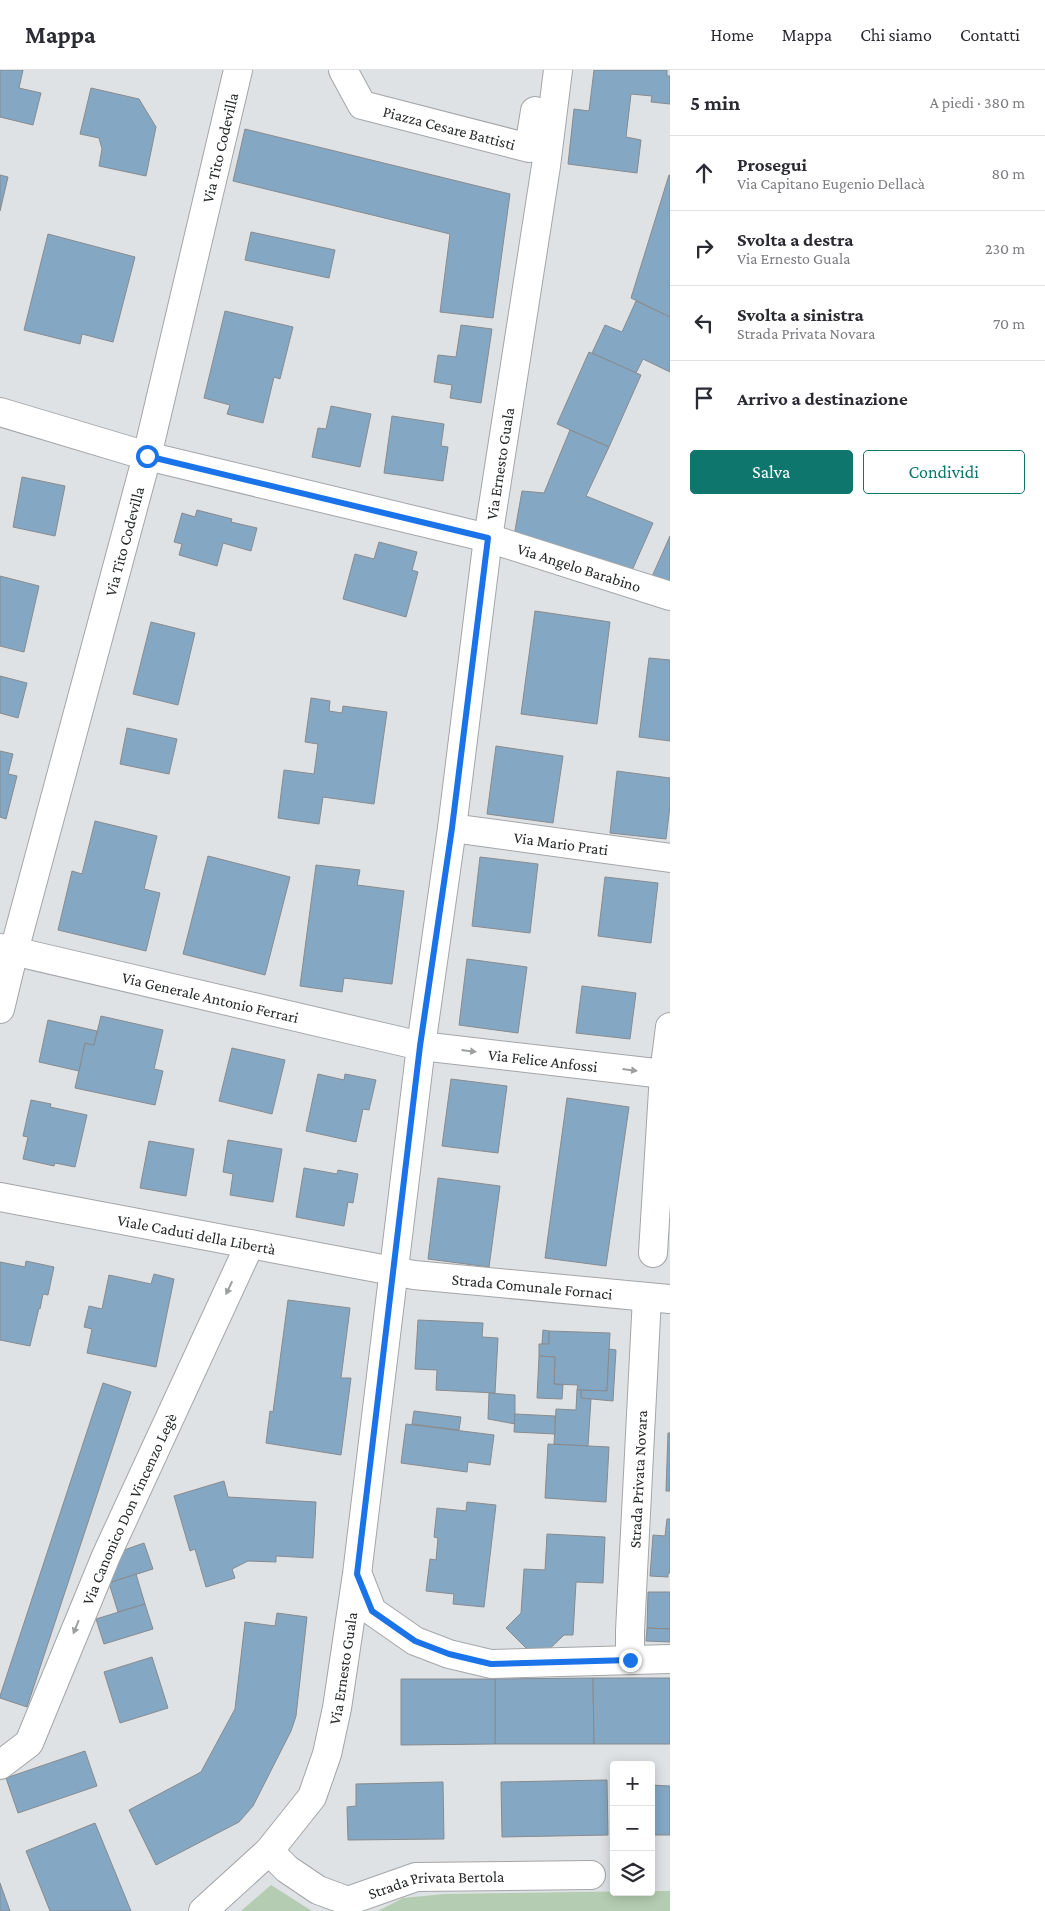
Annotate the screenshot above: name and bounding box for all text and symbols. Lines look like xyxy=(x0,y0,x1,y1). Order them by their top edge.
text: Mappa xyxy=(25,21,96,48)
text: Home xyxy=(711,25,754,45)
text: Mappa xyxy=(782,25,832,45)
text: Chi siamo xyxy=(860,25,932,45)
text: Contatti xyxy=(960,25,1020,45)
street label: Via Tito Codevilla xyxy=(199,90,242,205)
text: 5 min xyxy=(690,91,740,115)
text: A piedi · 380 m xyxy=(930,94,1025,111)
street label: Piazza Cesare Battisti xyxy=(381,103,517,153)
text: Prosegui xyxy=(737,154,807,175)
icon: ahead xyxy=(690,159,718,187)
text: 80 m xyxy=(991,165,1025,182)
text: Via Capitano Eugenio Dellacà xyxy=(737,175,925,192)
text: Svolta a destra xyxy=(737,229,853,250)
icon: right xyxy=(690,234,718,262)
text: 230 m xyxy=(985,240,1025,257)
text: Via Ernesto Guala xyxy=(737,250,851,267)
text: Svolta a sinistra xyxy=(737,304,864,325)
icon: left xyxy=(690,309,718,337)
text: 70 m xyxy=(993,315,1025,332)
text: Strada Privata Novara xyxy=(737,325,875,342)
icon: arrive xyxy=(690,384,718,412)
text: Arrivo a destinazione xyxy=(737,388,908,409)
street label: Via Ernesto Guala xyxy=(483,406,517,521)
route start xyxy=(136,445,159,468)
button: Salva xyxy=(690,450,853,494)
button: Condividi xyxy=(863,450,1025,494)
street label: Via Tito Codevilla xyxy=(102,484,148,598)
street label: Via Angelo Barabino xyxy=(515,540,643,595)
street label: Via Mario Prati xyxy=(513,829,609,858)
street label: Via Generale Antonio Ferrari xyxy=(120,969,300,1026)
street label: Via Felice Anfossi xyxy=(487,1046,599,1075)
one-way arrow xyxy=(461,1047,477,1055)
one-way arrow xyxy=(623,1066,639,1074)
street label: Viale Caduti della Libertà xyxy=(116,1211,278,1258)
street label: Strada Comunale Fornaci xyxy=(451,1271,613,1303)
one-way arrow xyxy=(225,1281,233,1295)
street label: Strada Privata Novara xyxy=(626,1409,650,1549)
street label: Via Canonico Don Vincenzo Legè xyxy=(79,1410,180,1607)
street label: Via Ernesto Guala xyxy=(326,1610,360,1726)
one-way arrow xyxy=(72,1620,80,1634)
route end xyxy=(619,1649,642,1672)
map controls xyxy=(610,1761,655,1896)
button: + xyxy=(610,1761,655,1806)
button: − xyxy=(610,1806,655,1851)
button: layers xyxy=(610,1851,655,1896)
street label: Strada Privata Bertola xyxy=(366,1868,505,1902)

